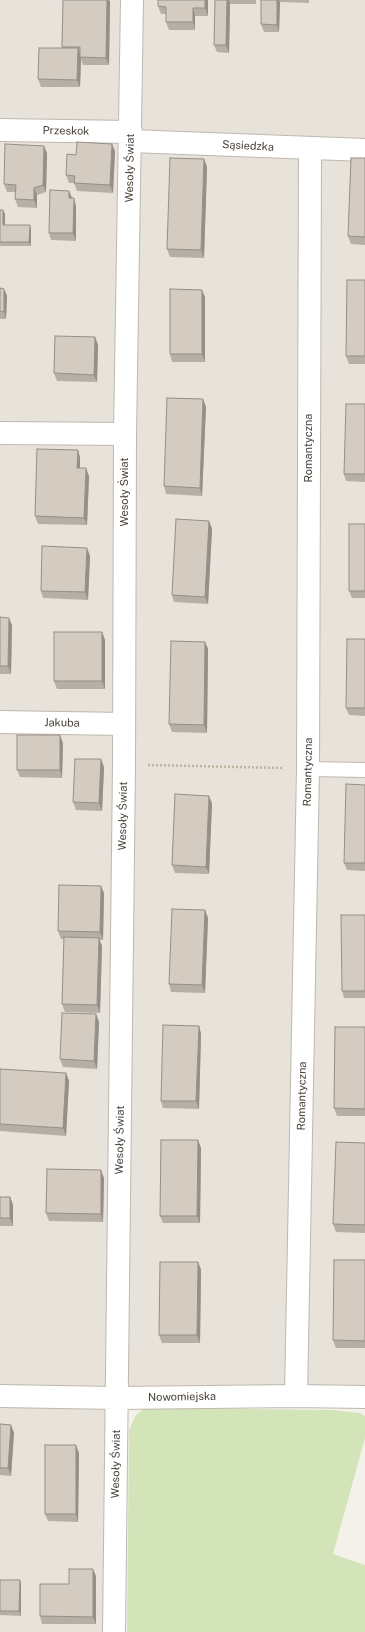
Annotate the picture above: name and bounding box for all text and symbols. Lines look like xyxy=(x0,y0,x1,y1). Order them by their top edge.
street label: Przeskok xyxy=(43,124,89,138)
street label: Wesoły Świat xyxy=(123,133,137,203)
street label: Sąsiedzka xyxy=(222,138,274,154)
street label: Romantyczna xyxy=(302,414,316,482)
street label: Wesoły Świat xyxy=(118,457,132,527)
street label: Jakuba xyxy=(44,716,80,730)
street label: Romantyczna xyxy=(301,738,315,806)
street label: Wesoły Świat xyxy=(116,781,130,851)
street label: Romantyczna xyxy=(295,1062,309,1130)
street label: Wesoły Świat xyxy=(113,1105,127,1175)
street label: Nowomiejska xyxy=(148,1390,216,1404)
street label: Wesoły Świat xyxy=(109,1429,123,1499)

